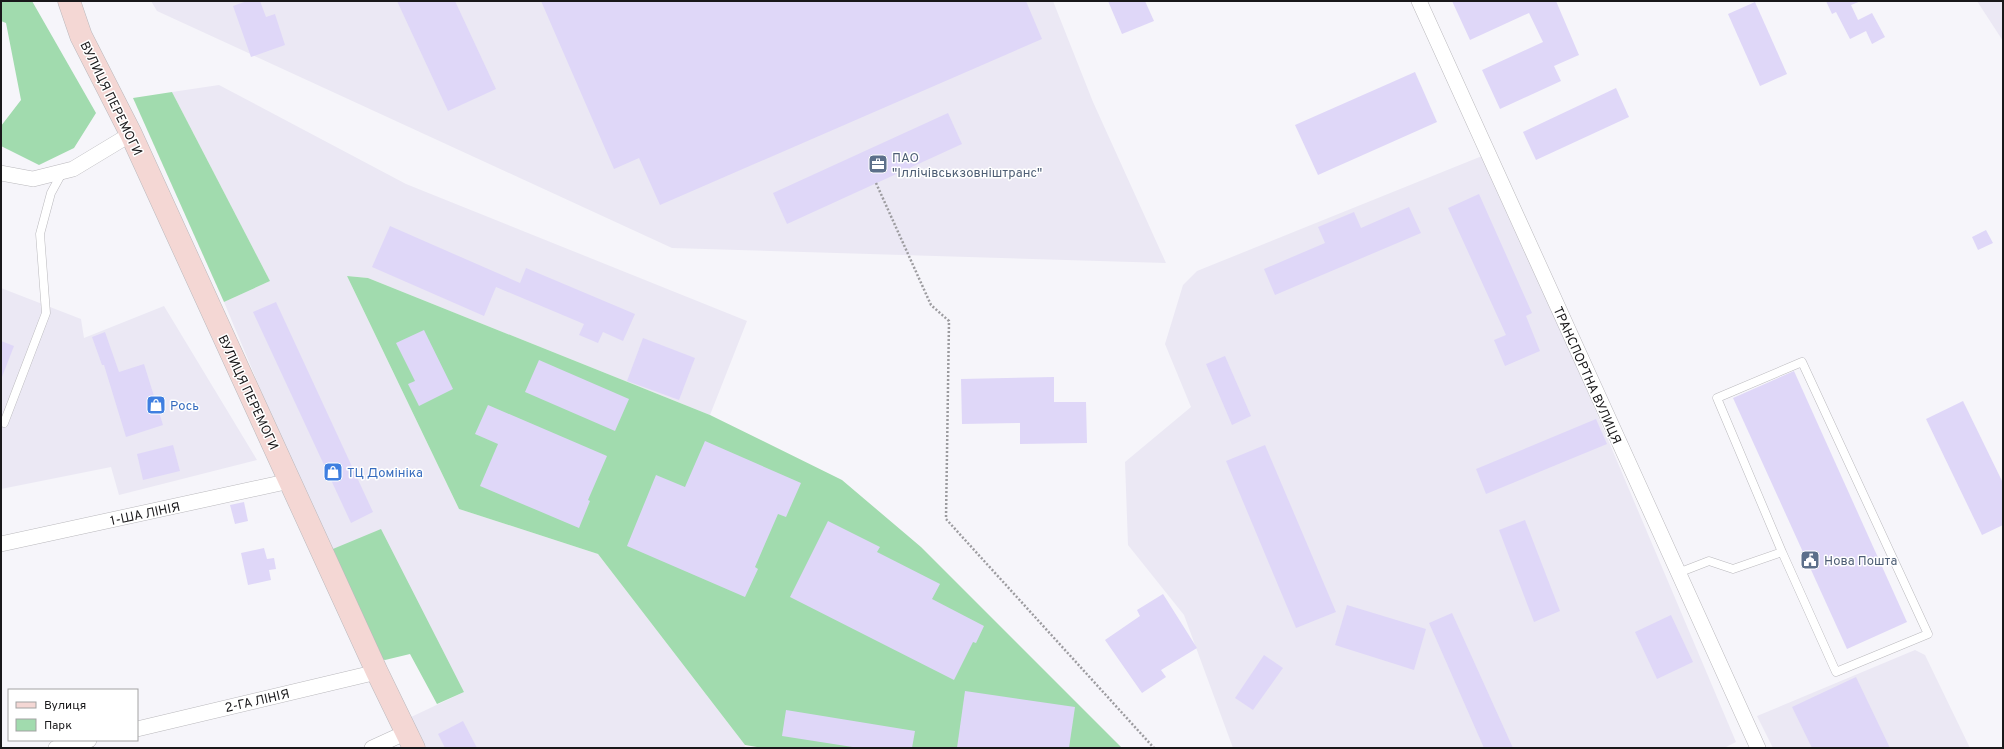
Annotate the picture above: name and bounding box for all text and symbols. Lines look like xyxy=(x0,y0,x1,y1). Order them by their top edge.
street label: ВУЛИЦЯ ПЕРЕМОГИ xyxy=(76,39,145,159)
place label: ПАО "Іллічівськзовніштранс" xyxy=(892,151,1042,182)
office icon: ПАО "Іллічівськзовніштранс" xyxy=(867,153,889,175)
street label: ТРАНСПОРТНА ВУЛИЦЯ xyxy=(1549,304,1624,447)
street label: ВУЛИЦЯ ПЕРЕМОГИ xyxy=(213,333,281,453)
shop icon: Рось xyxy=(145,394,167,416)
place label: Рось xyxy=(170,399,199,415)
shop icon: ТЦ Домініка xyxy=(322,461,344,483)
place label: ТЦ Домініка xyxy=(347,466,423,482)
street label: 1-ША ЛІНІЯ xyxy=(109,500,182,530)
public building icon: Нова Пошта xyxy=(1799,549,1821,571)
place label: Нова Пошта xyxy=(1824,554,1897,570)
street label: 2-ГА ЛІНІЯ xyxy=(224,687,291,717)
legend xyxy=(8,689,138,741)
text: Вулиця xyxy=(44,698,86,714)
text: Парк xyxy=(44,718,72,734)

